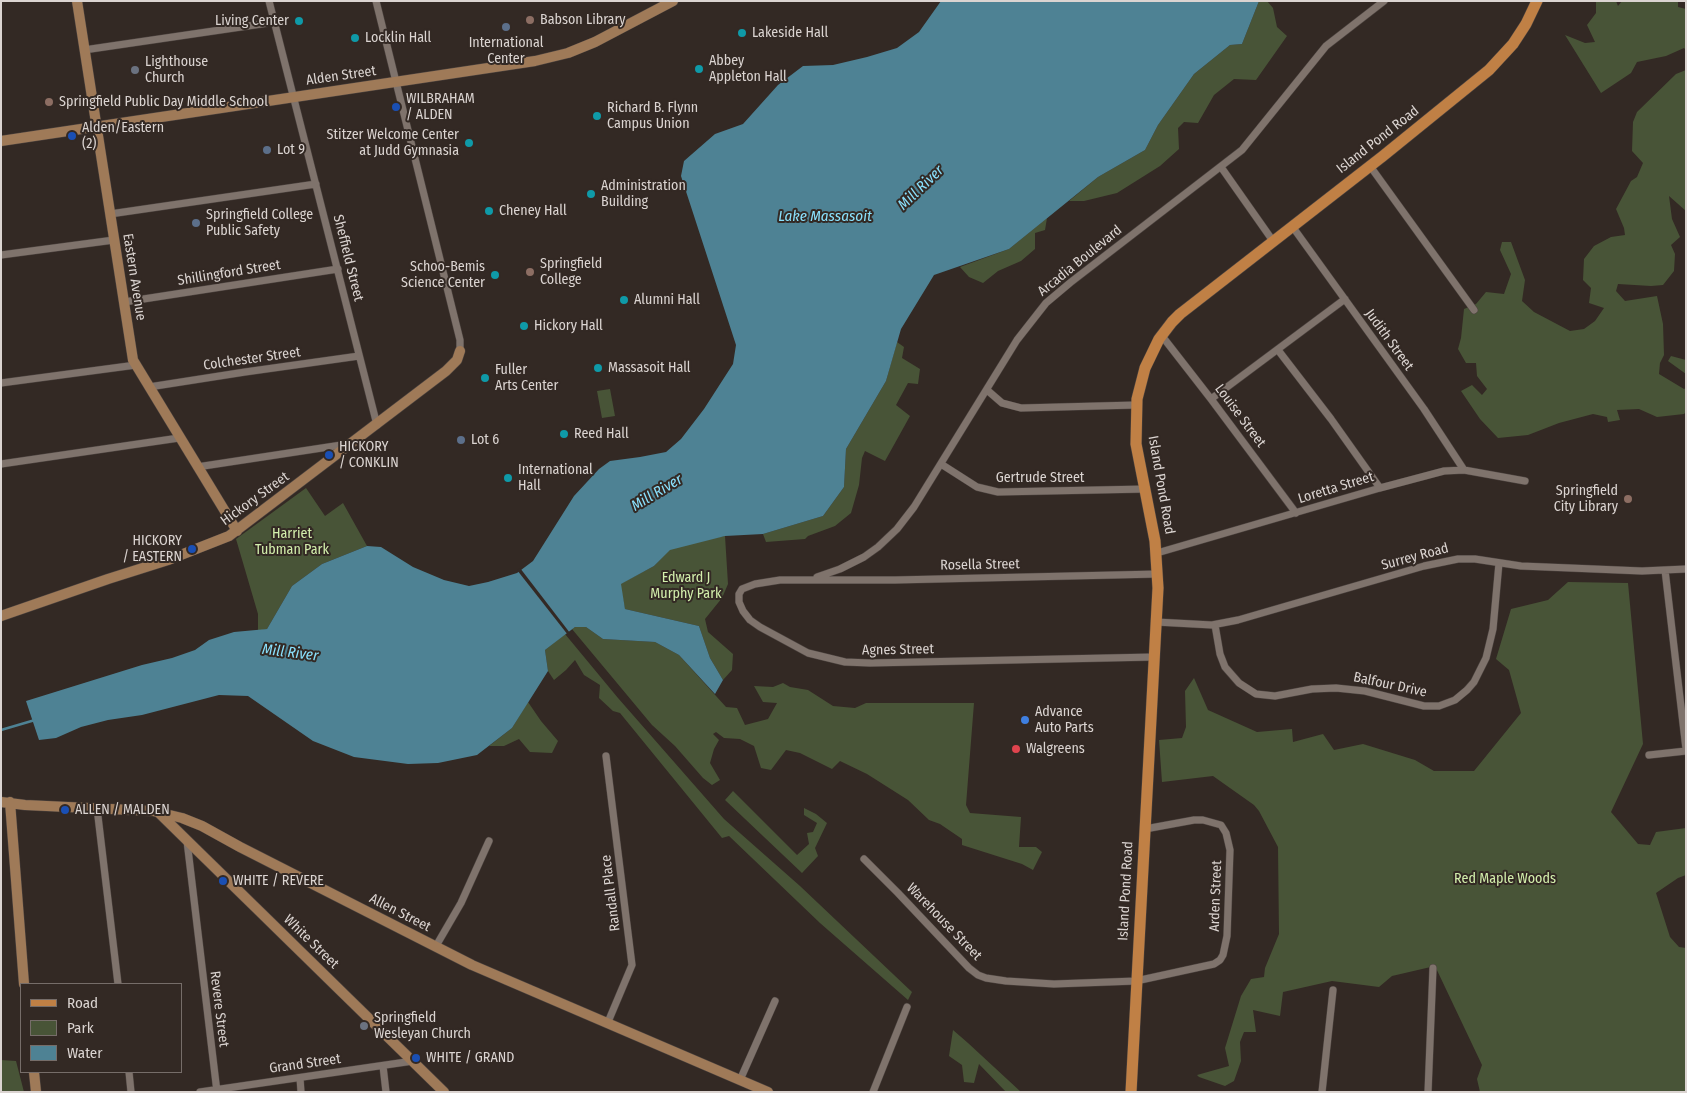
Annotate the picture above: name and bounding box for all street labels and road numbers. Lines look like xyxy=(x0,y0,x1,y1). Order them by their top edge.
street label: Alden Street xyxy=(305,63,377,89)
street label: Island Pond Road xyxy=(1334,103,1422,177)
street label: Sheffield Street xyxy=(329,213,367,303)
street label: Arcadia Boulevard xyxy=(1035,222,1125,300)
street label: Eastern Avenue xyxy=(119,232,149,322)
street label: Shillingford Street xyxy=(176,257,282,289)
street label: Judith Street xyxy=(1361,306,1417,374)
street label: Colchester Street xyxy=(202,344,302,374)
street label: Louise Street xyxy=(1211,381,1269,451)
street label: Island Pond Road xyxy=(1144,434,1178,536)
street label: Hickory Street xyxy=(217,469,293,529)
street label: Loretta Street xyxy=(1296,469,1376,507)
street label: Gertrude Street xyxy=(996,470,1084,486)
street label: Surrey Road xyxy=(1379,540,1451,574)
street label: Rosella Street xyxy=(940,556,1020,574)
street label: Agnes Street xyxy=(862,641,934,659)
street label: Balfour Drive xyxy=(1352,669,1428,701)
street label: Island Pond Road xyxy=(1115,841,1137,941)
street label: Randall Place xyxy=(598,854,624,932)
street label: Arden Street xyxy=(1206,860,1226,932)
street label: Warehouse Street xyxy=(903,880,985,964)
street label: Allen Street xyxy=(366,890,434,936)
street label: White Street xyxy=(280,912,342,972)
street label: Revere Street xyxy=(206,970,232,1048)
street label: Grand Street xyxy=(268,1051,342,1077)

